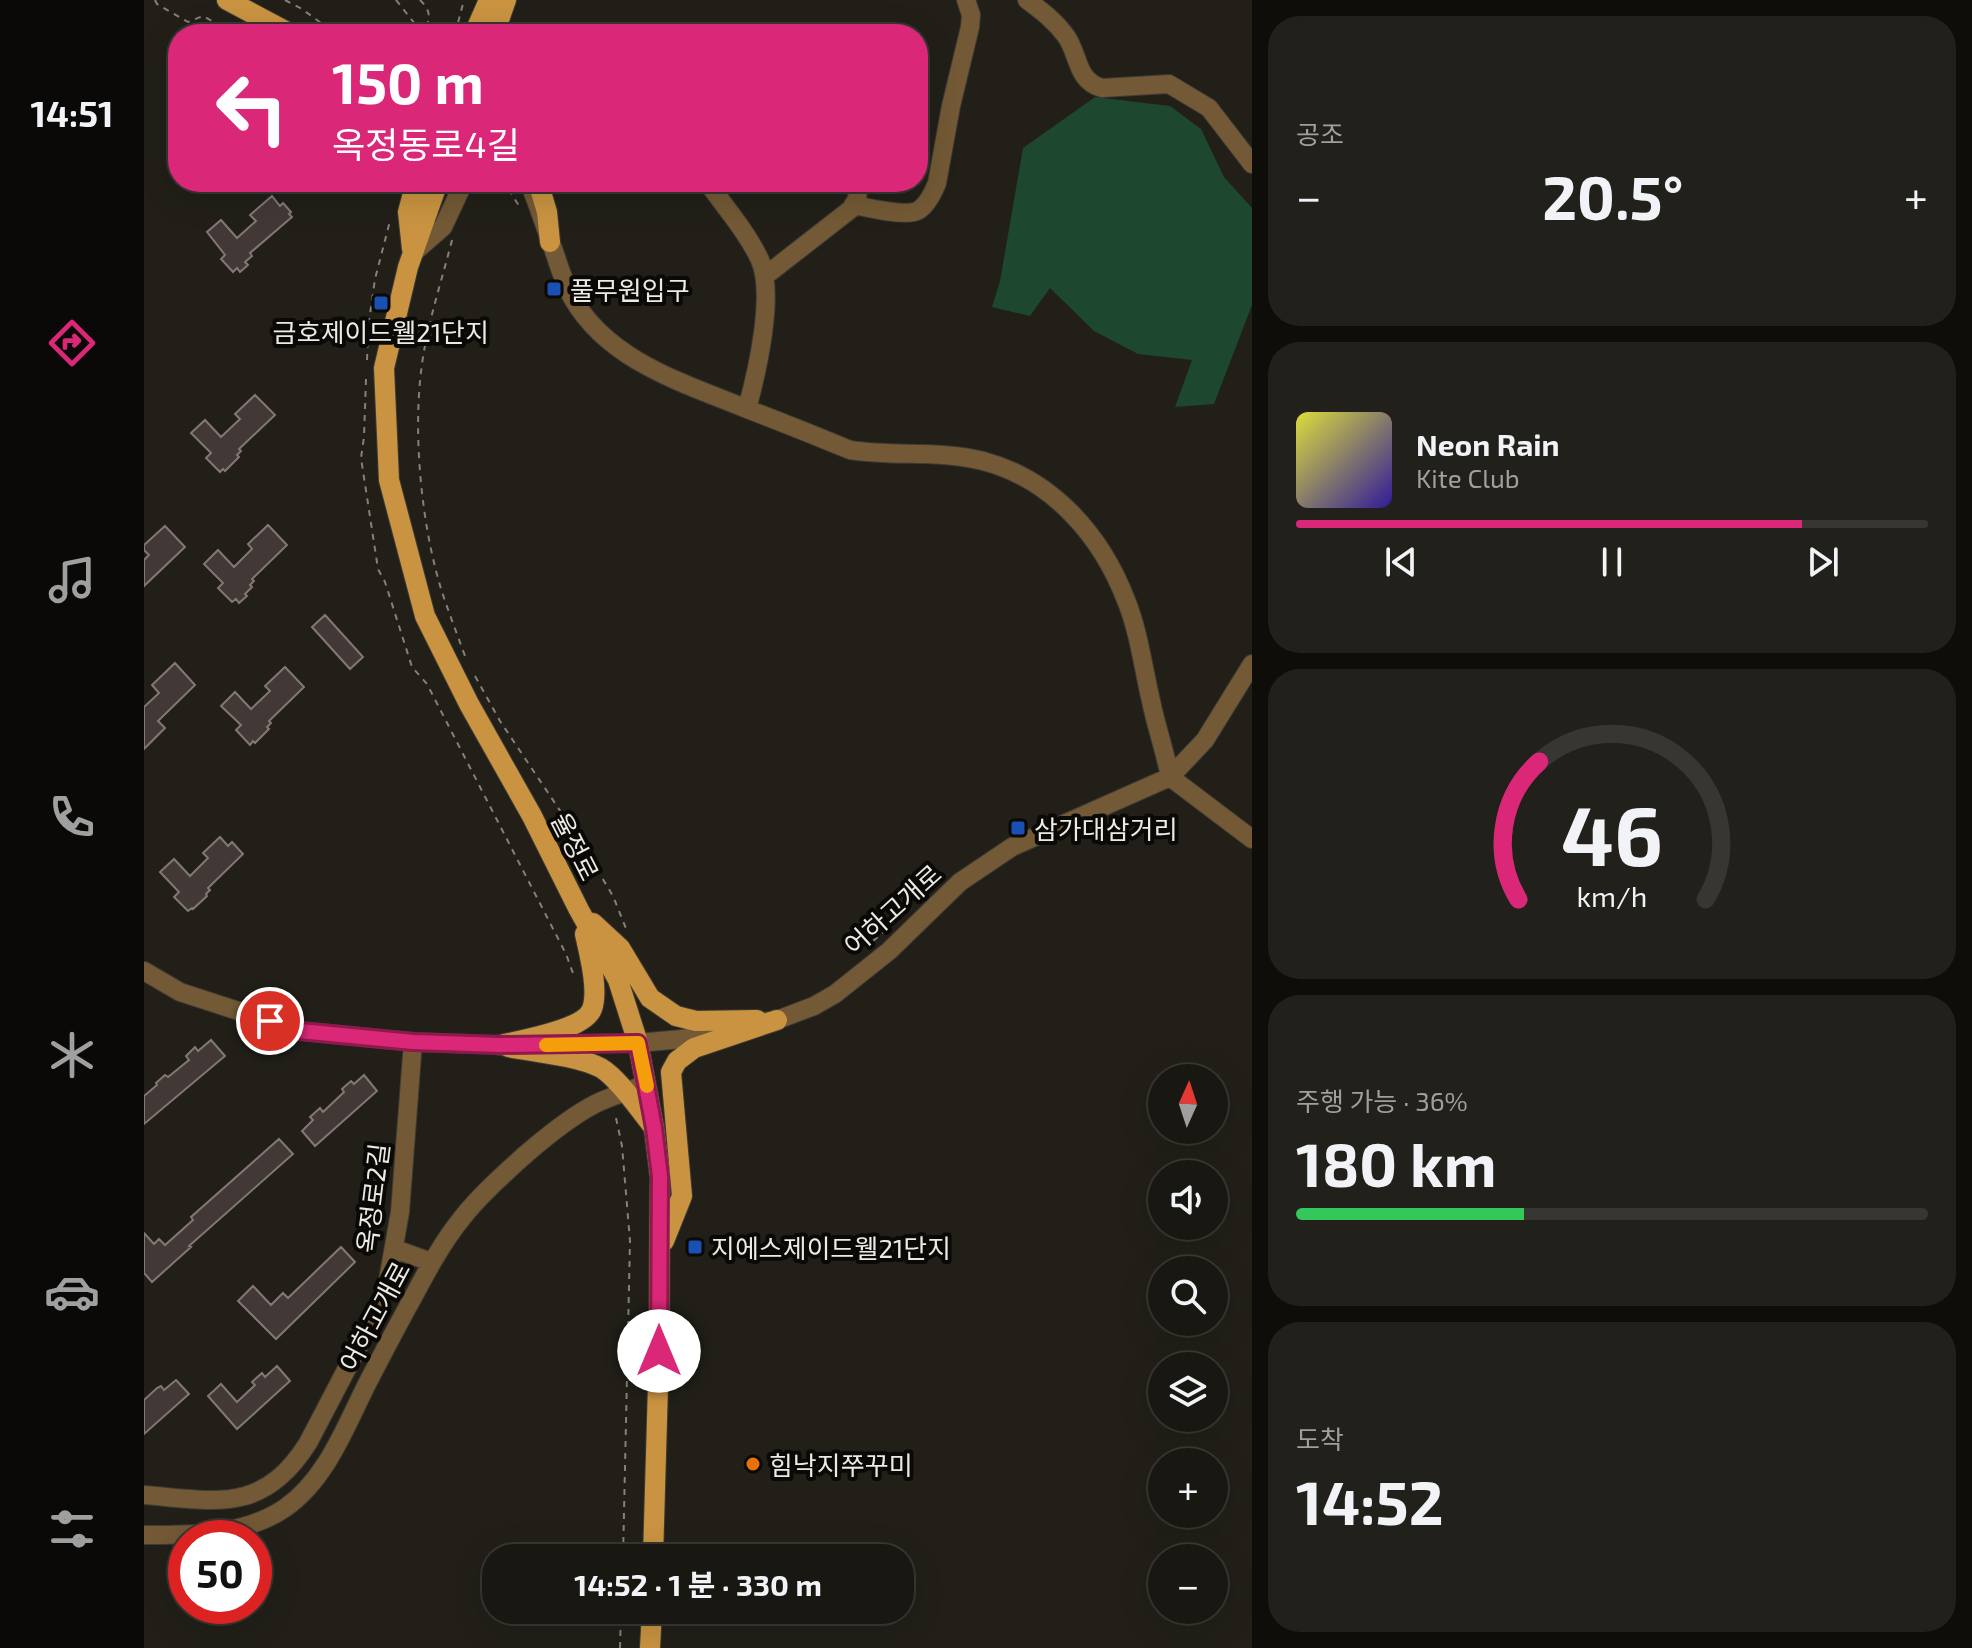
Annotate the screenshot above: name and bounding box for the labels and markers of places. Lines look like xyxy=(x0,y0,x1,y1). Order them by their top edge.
place label: 풀무원입구 xyxy=(570,274,690,305)
marker: 풀무원입구 xyxy=(545,280,563,298)
marker: 금호제이드웰21단지 xyxy=(372,294,390,312)
place label: 금호제이드웰21단지 xyxy=(273,316,489,347)
place label: 삼가대삼거리 xyxy=(1034,813,1178,844)
marker: 삼가대삼거리 xyxy=(1009,819,1027,837)
pin xyxy=(236,987,304,1055)
place label: 지에스제이드웰21단지 xyxy=(711,1232,951,1263)
marker: 지에스제이드웰21단지 xyxy=(686,1238,704,1256)
place label: 힘낙지쭈꾸미 xyxy=(769,1449,913,1480)
marker: 힘낙지쭈꾸미 xyxy=(744,1455,762,1473)

